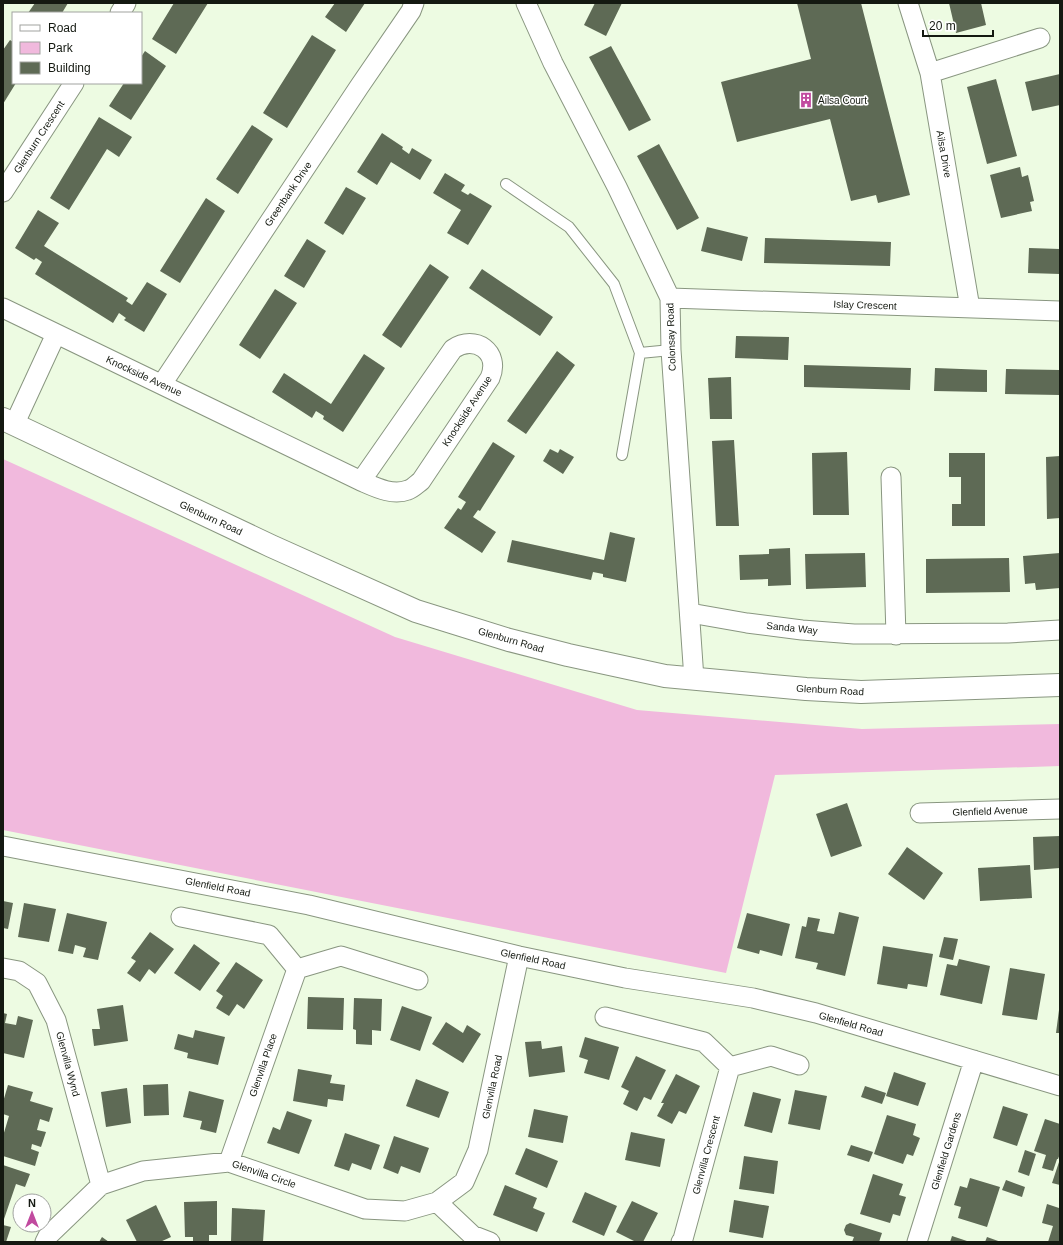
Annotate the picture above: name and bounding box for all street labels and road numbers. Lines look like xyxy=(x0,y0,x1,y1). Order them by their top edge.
street label: Glenburn Crescent xyxy=(12,99,67,175)
street label: Ailsa Drive xyxy=(934,130,954,179)
street label: Greenbank Drive xyxy=(262,159,314,228)
street label: Islay Crescent xyxy=(833,298,897,312)
street label: Colonsay Road xyxy=(664,303,678,371)
street label: Knockside Avenue xyxy=(104,354,184,399)
street label: Knockside Avenue xyxy=(440,373,494,448)
street label: Glenburn Road xyxy=(178,499,244,537)
street label: Sanda Way xyxy=(766,620,818,636)
street label: Glenburn Road xyxy=(477,625,545,655)
street label: Glenburn Road xyxy=(796,683,864,697)
street label: Glenfield Avenue xyxy=(952,804,1028,818)
street label: Glenfield Road xyxy=(184,875,252,899)
street label: Glenfield Road xyxy=(500,947,566,971)
street label: Glenfield Road xyxy=(818,1010,884,1038)
street label: Glenvilla Wynd xyxy=(54,1030,82,1098)
street label: Glenvilla Place xyxy=(247,1032,279,1098)
street label: Glenvilla Road xyxy=(480,1054,504,1120)
street label: Glenfield Gardens xyxy=(929,1111,963,1191)
street label: Glenvilla Crescent xyxy=(690,1114,722,1196)
street label: Glenvilla Circle xyxy=(231,1158,298,1190)

